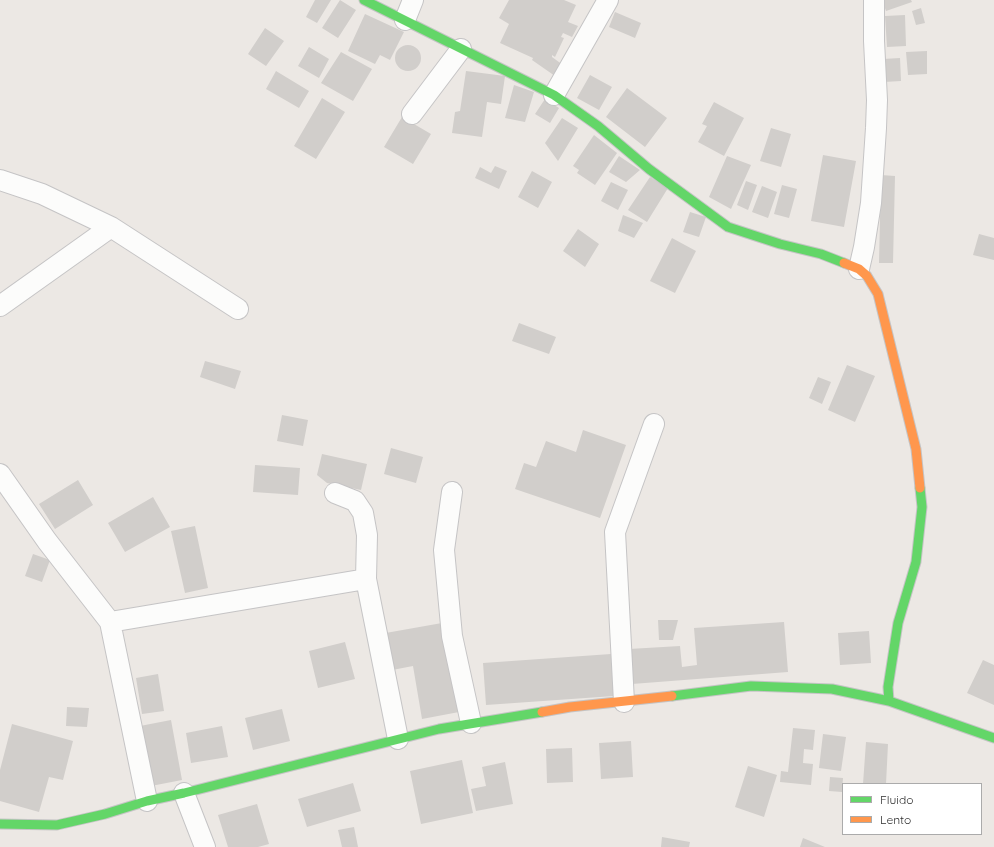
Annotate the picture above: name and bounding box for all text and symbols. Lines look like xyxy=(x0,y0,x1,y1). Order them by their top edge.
legend xyxy=(842,783,982,835)
text: Fluido xyxy=(880,792,913,807)
text: Lento xyxy=(880,812,911,827)

